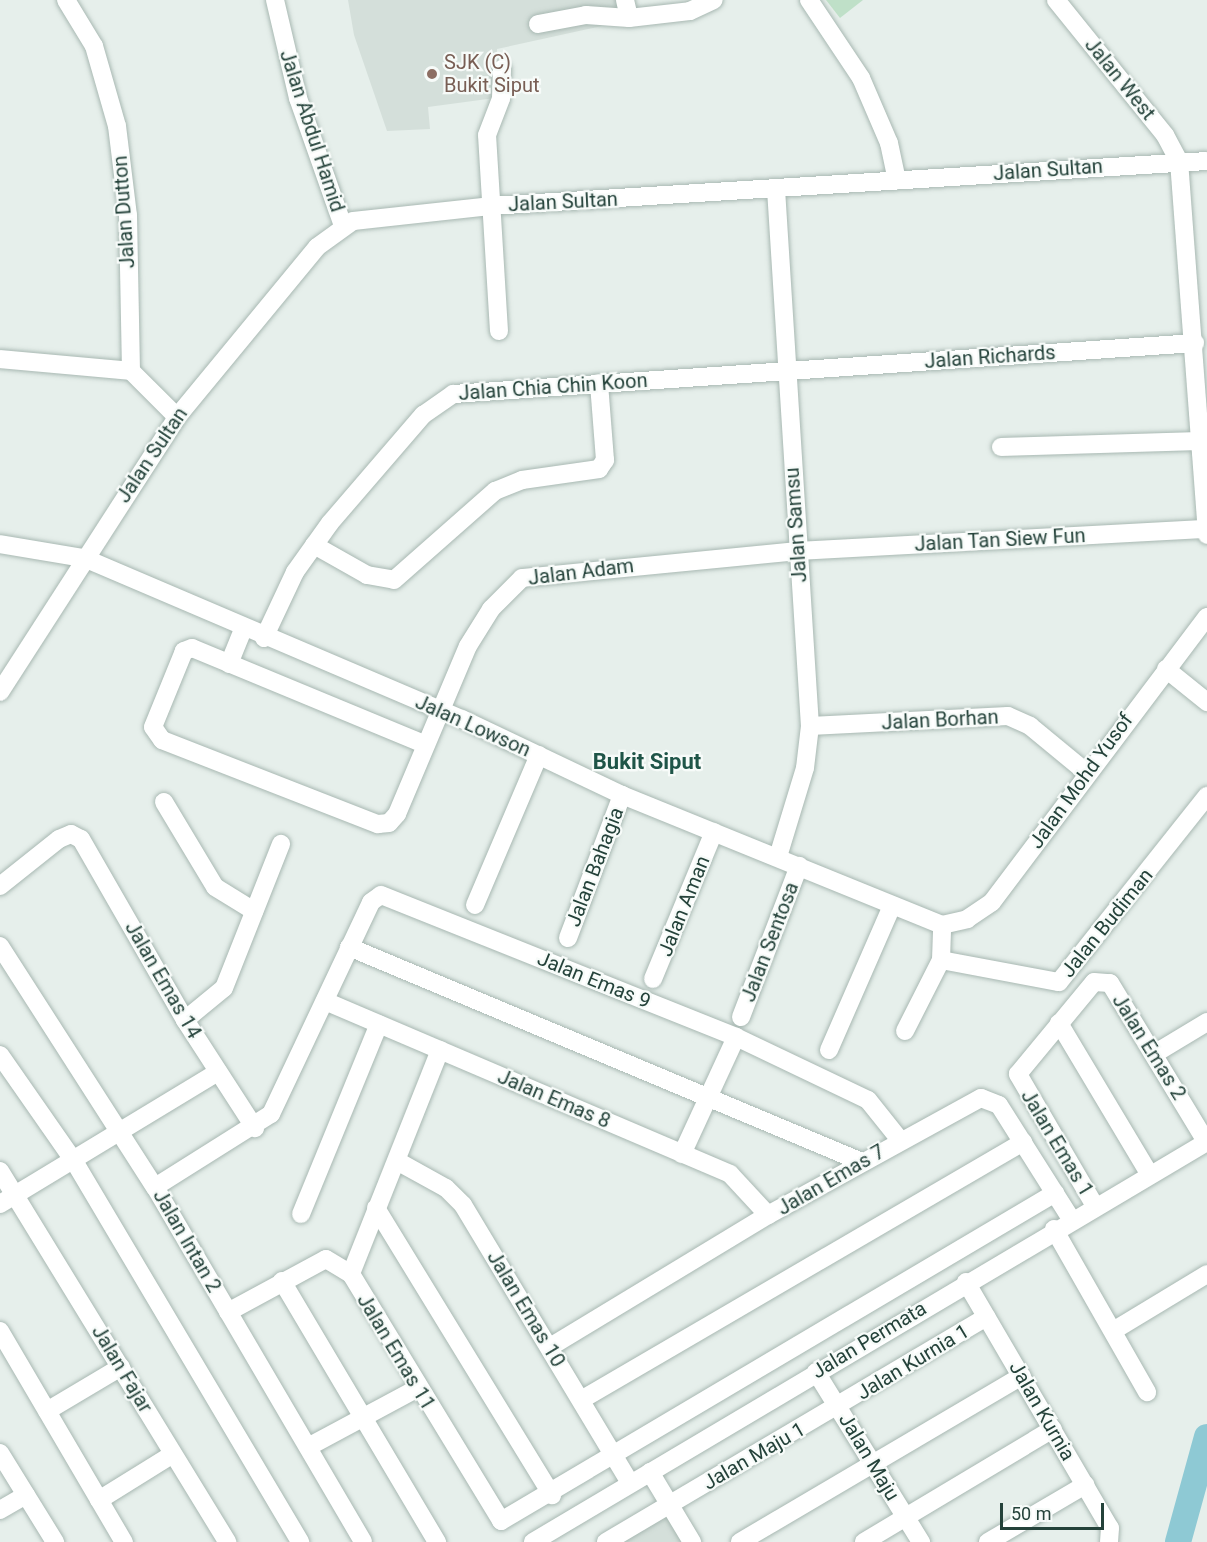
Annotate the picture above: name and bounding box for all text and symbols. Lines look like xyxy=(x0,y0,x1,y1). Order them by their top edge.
street label: Jalan West xyxy=(1080,33,1160,125)
street label: Jalan Abdul Hamid xyxy=(274,47,350,215)
place label: SJK (C) Bukit Siput xyxy=(444,51,540,98)
marker: SJK (C) Bukit Siput xyxy=(425,67,439,81)
street label: Jalan Sultan xyxy=(992,154,1104,186)
street label: Jalan Dutton xyxy=(108,155,140,269)
street label: Jalan Sultan xyxy=(508,187,618,217)
street label: Jalan Richards xyxy=(924,340,1056,374)
street label: Jalan Chia Chin Koon xyxy=(458,368,648,406)
street label: Jalan Sultan xyxy=(111,403,193,507)
street label: Jalan Samsu xyxy=(780,467,812,583)
street label: Jalan Tan Siew Fun xyxy=(914,524,1086,556)
street label: Jalan Adam xyxy=(527,554,635,590)
street label: Jalan Lowson xyxy=(412,690,534,762)
street label: Jalan Borhan xyxy=(881,705,999,735)
street label: Jalan Mohd Yusof xyxy=(1024,709,1138,853)
district label: Bukit Siput xyxy=(593,749,701,775)
street label: Jalan Bahagia xyxy=(561,804,629,930)
street label: Jalan Aman xyxy=(653,852,715,960)
street label: Jalan Budiman xyxy=(1056,864,1158,982)
street label: Jalan Sentosa xyxy=(736,879,804,1005)
street label: Jalan Emas 14 xyxy=(120,917,206,1043)
street label: Jalan Emas 9 xyxy=(534,946,654,1014)
street label: Jalan Emas 2 xyxy=(1107,990,1191,1104)
street label: Jalan Emas 8 xyxy=(494,1065,614,1133)
street label: Jalan Emas 1 xyxy=(1016,1085,1098,1201)
street label: Jalan Emas 7 xyxy=(773,1140,889,1220)
street label: Jalan Intan 2 xyxy=(148,1185,226,1297)
street label: Jalan Emas 10 xyxy=(482,1247,570,1371)
street label: Jalan Emas 11 xyxy=(352,1290,440,1414)
street label: Jalan Permata xyxy=(807,1296,931,1384)
street label: Jalan Kurnia 1 xyxy=(852,1319,974,1405)
street label: Jalan Fajar xyxy=(87,1321,157,1417)
street label: Jalan Kurnia xyxy=(1004,1357,1080,1465)
street label: Jalan Maju xyxy=(834,1409,904,1505)
street label: Jalan Maju 1 xyxy=(699,1417,809,1495)
scale bar xyxy=(1003,1491,1106,1529)
text: 50 m xyxy=(1011,1503,1051,1524)

